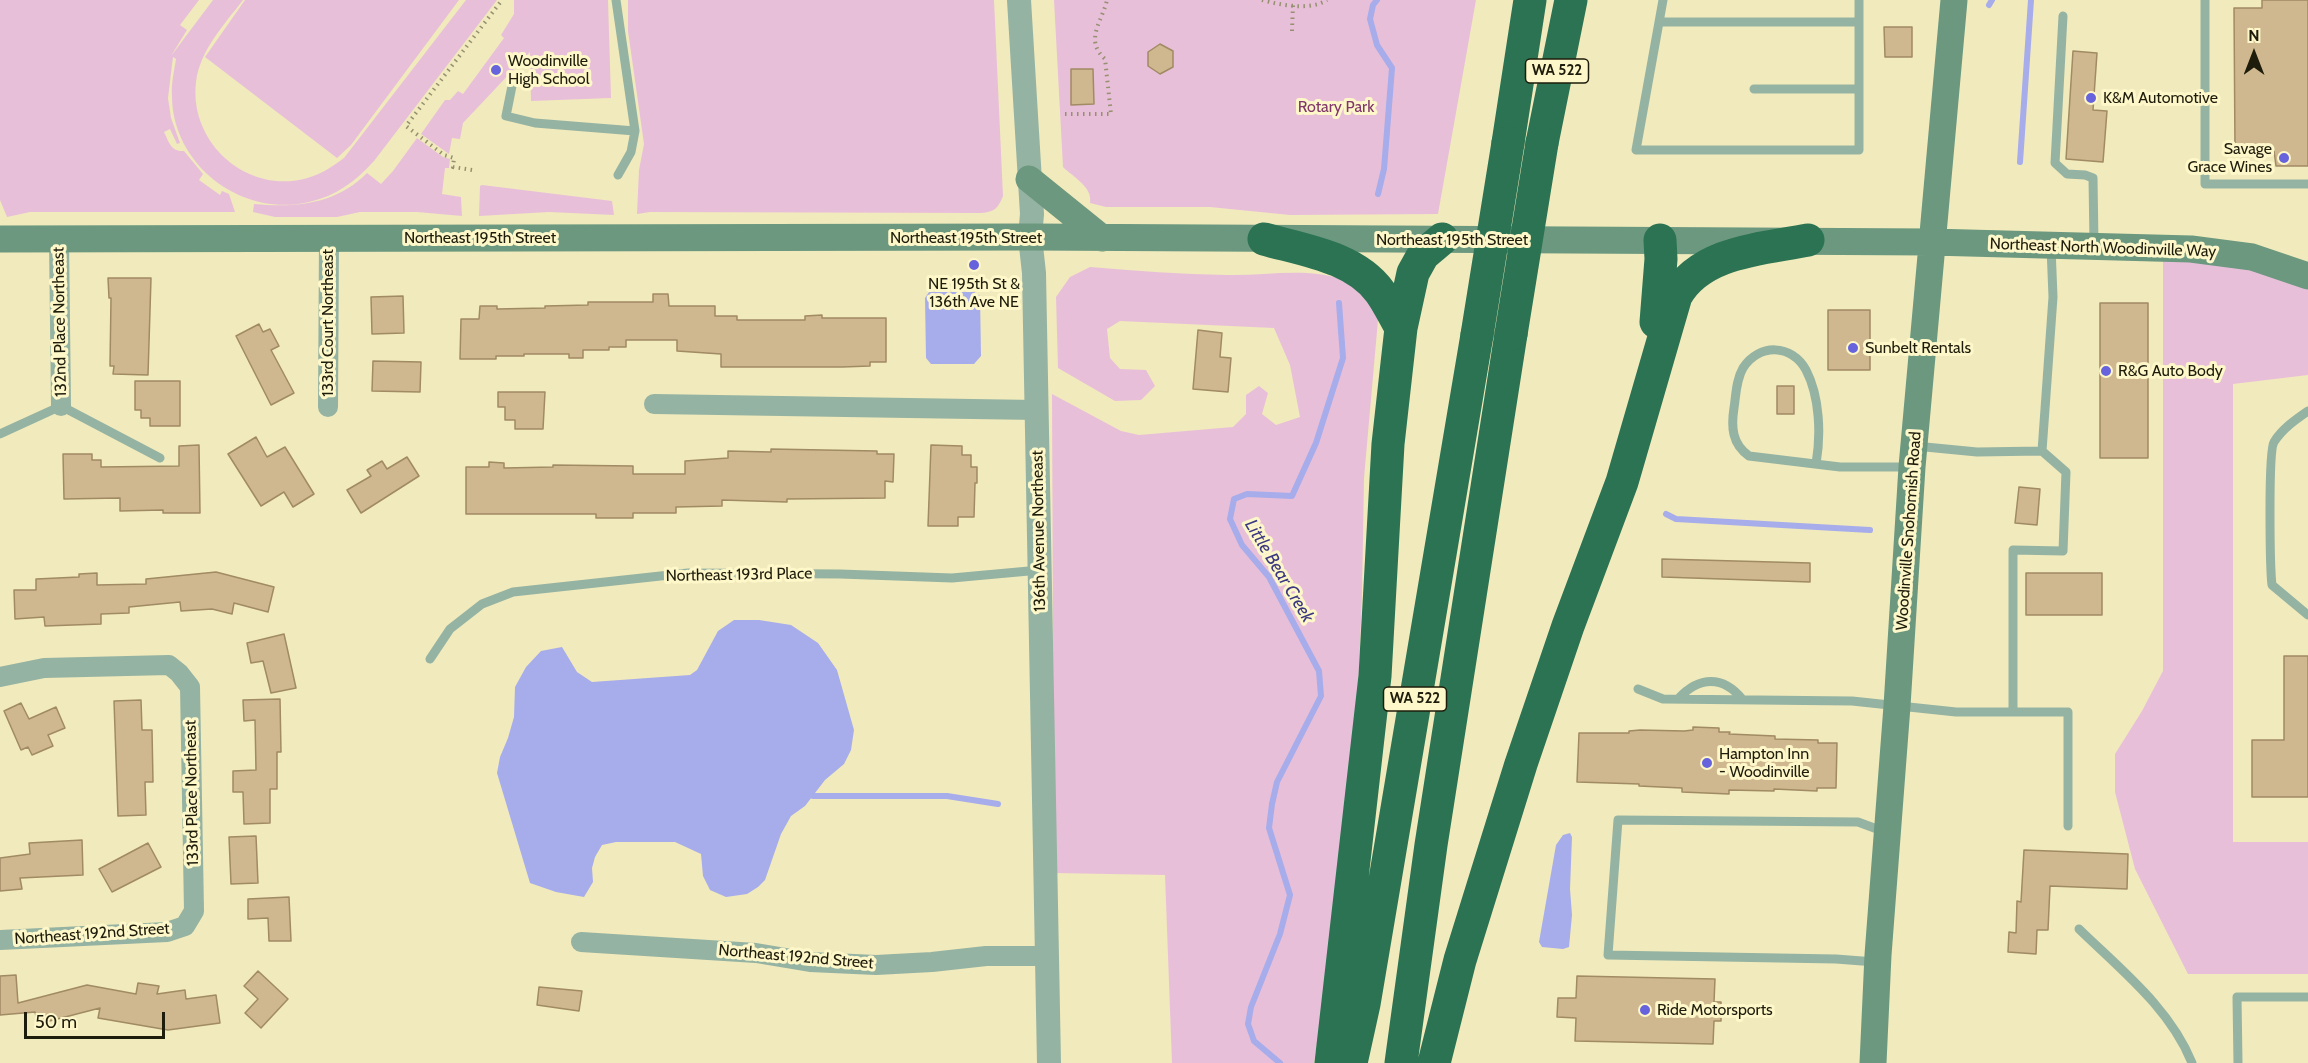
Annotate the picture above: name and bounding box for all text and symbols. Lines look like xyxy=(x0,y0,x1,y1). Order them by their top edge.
north arrow xyxy=(2224,24,2284,84)
text: N xyxy=(2248,26,2260,45)
place label: Woodinville High School xyxy=(508,51,589,89)
road number: WA 522 xyxy=(1526,59,1588,83)
marker: Woodinville High School xyxy=(489,63,503,77)
place label: K&M Automotive xyxy=(2103,88,2218,108)
marker: K&M Automotive xyxy=(2084,91,2098,105)
park label: Rotary Park xyxy=(1298,97,1374,117)
place label: Savage Grace Wines xyxy=(2188,139,2272,177)
marker: Savage Grace Wines xyxy=(2277,151,2291,165)
street label: Northeast 195th Street xyxy=(404,228,556,248)
street label: Northeast 195th Street xyxy=(890,228,1042,248)
street label: Northeast 195th Street xyxy=(1376,230,1528,250)
street label: Northeast North Woodinville Way xyxy=(1989,234,2217,262)
street label: 132nd Place Northeast xyxy=(49,247,71,397)
street label: 133rd Court Northeast xyxy=(318,249,338,397)
marker: NE 195th St & 136th Ave NE xyxy=(967,258,981,272)
place label: NE 195th St & 136th Ave NE xyxy=(928,274,1020,312)
place label: Sunbelt Rentals xyxy=(1865,338,1971,358)
marker: Sunbelt Rentals xyxy=(1846,341,1860,355)
place label: R&G Auto Body xyxy=(2118,361,2223,381)
marker: R&G Auto Body xyxy=(2099,364,2113,378)
street label: Woodinville Snohomish Road xyxy=(1892,431,1926,631)
street label: 136th Avenue Northeast xyxy=(1028,450,1050,612)
water label: Little Bear Creek xyxy=(1240,516,1318,626)
street label: Northeast 193rd Place xyxy=(666,564,812,586)
road number: WA 522 xyxy=(1384,687,1446,711)
street label: 133rd Place Northeast xyxy=(181,720,203,866)
place label: Hampton Inn - Woodinville xyxy=(1719,744,1809,782)
marker: Hampton Inn - Woodinville xyxy=(1700,756,1714,770)
street label: Northeast 192nd Street xyxy=(14,919,170,949)
street label: Northeast 192nd Street xyxy=(718,941,874,973)
scale bar xyxy=(27,1000,168,1038)
place label: Ride Motorsports xyxy=(1657,1000,1773,1020)
marker: Ride Motorsports xyxy=(1638,1003,1652,1017)
text: 50 m xyxy=(35,1011,77,1033)

